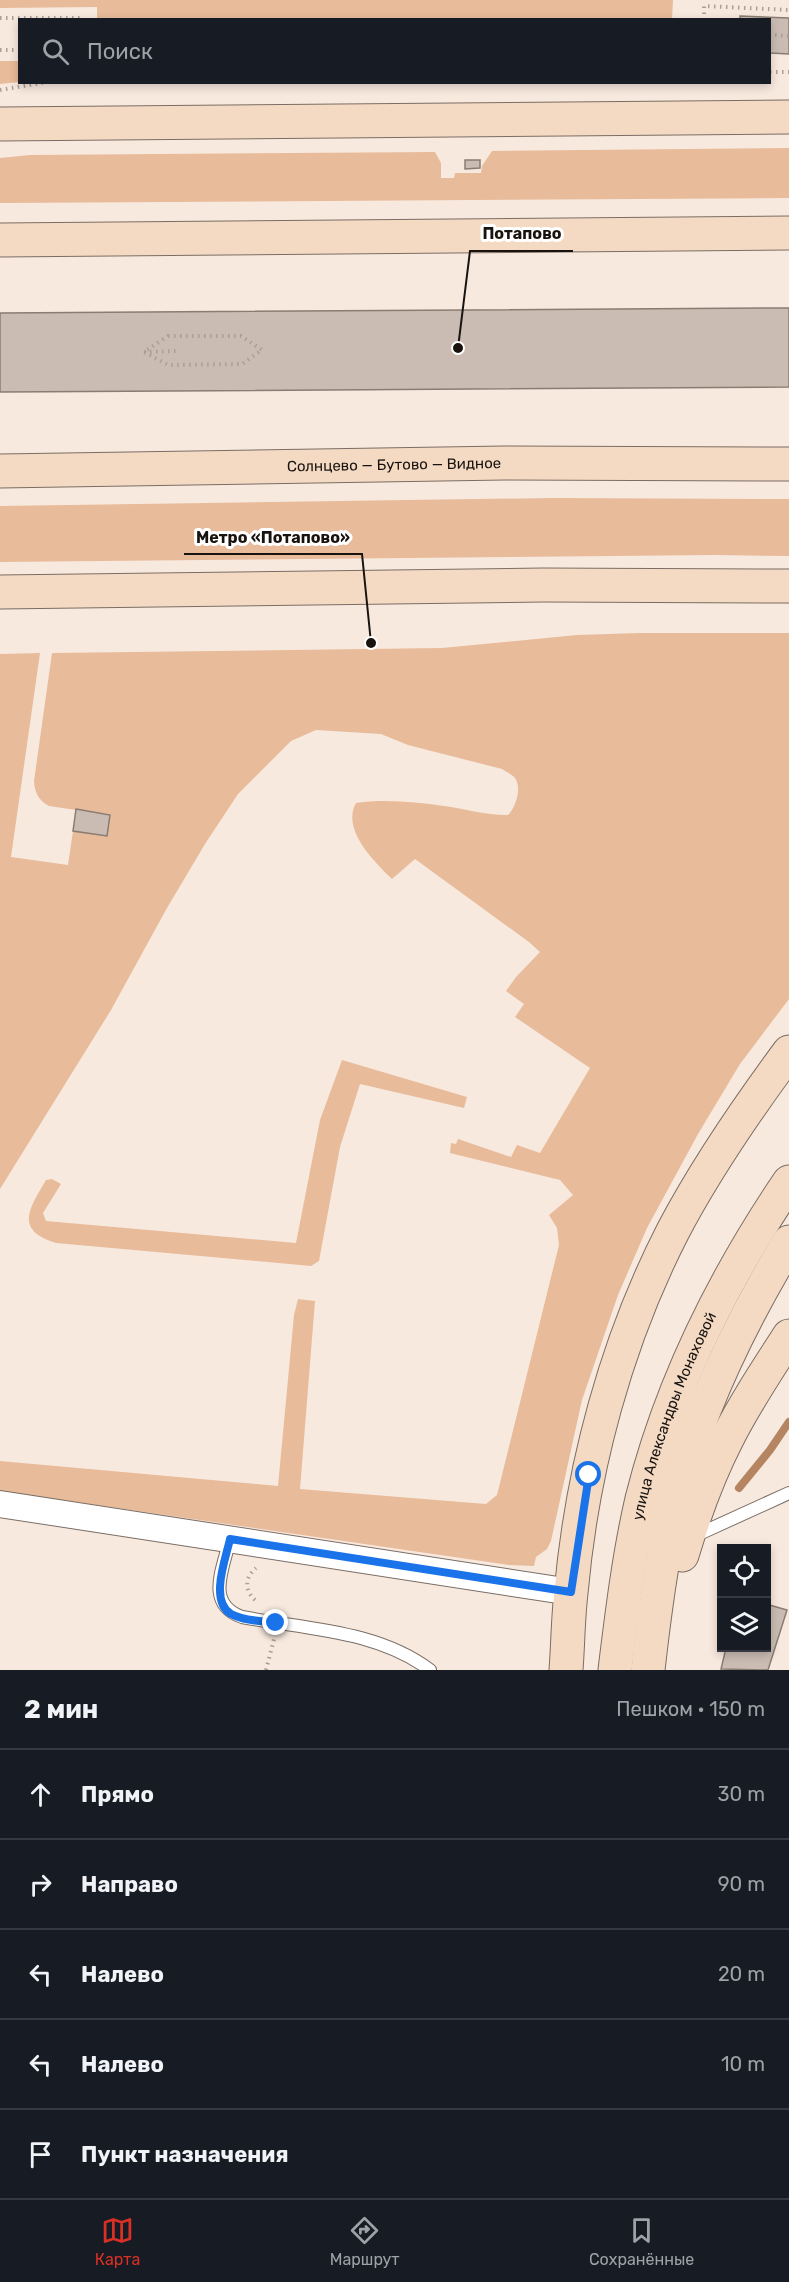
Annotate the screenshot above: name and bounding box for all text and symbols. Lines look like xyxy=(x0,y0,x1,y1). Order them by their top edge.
search box xyxy=(18,18,771,84)
icon: search xyxy=(39,35,72,68)
text: Поиск xyxy=(87,38,153,65)
callout: Потапово xyxy=(470,217,573,251)
text: Потапово xyxy=(482,224,562,243)
street label: Солнцево — Бутово — Видное xyxy=(287,454,501,475)
callout: Метро «Потапово» xyxy=(184,520,362,554)
text: Метро «Потапово» xyxy=(196,528,350,547)
street label: улица Александры Монаховой xyxy=(629,1309,720,1522)
route start xyxy=(575,1461,601,1487)
map controls xyxy=(717,1544,771,1652)
button: locate xyxy=(717,1544,771,1598)
button: layers xyxy=(717,1598,771,1652)
route end xyxy=(262,1609,288,1635)
text: 2 мин xyxy=(24,1694,98,1725)
text: Пешком · 150 m xyxy=(616,1697,765,1721)
icon: ahead xyxy=(24,1778,57,1811)
text: Прямо xyxy=(81,1781,154,1808)
text: 30 m xyxy=(718,1782,765,1806)
icon: right xyxy=(24,1868,57,1901)
text: Направо xyxy=(81,1871,178,1898)
text: 90 m xyxy=(718,1872,765,1896)
icon: left xyxy=(24,1958,57,1991)
text: Налево xyxy=(81,1961,164,1988)
text: 20 m xyxy=(718,1962,765,1986)
icon: left xyxy=(24,2048,57,2081)
text: Налево xyxy=(81,2051,164,2078)
text: 10 m xyxy=(721,2052,765,2076)
icon: arrive xyxy=(24,2138,57,2171)
text: Пункт назначения xyxy=(81,2141,289,2168)
tab: Карта xyxy=(95,2214,140,2269)
tab: Маршрут xyxy=(330,2214,400,2269)
tab: Сохранённые xyxy=(589,2214,694,2269)

